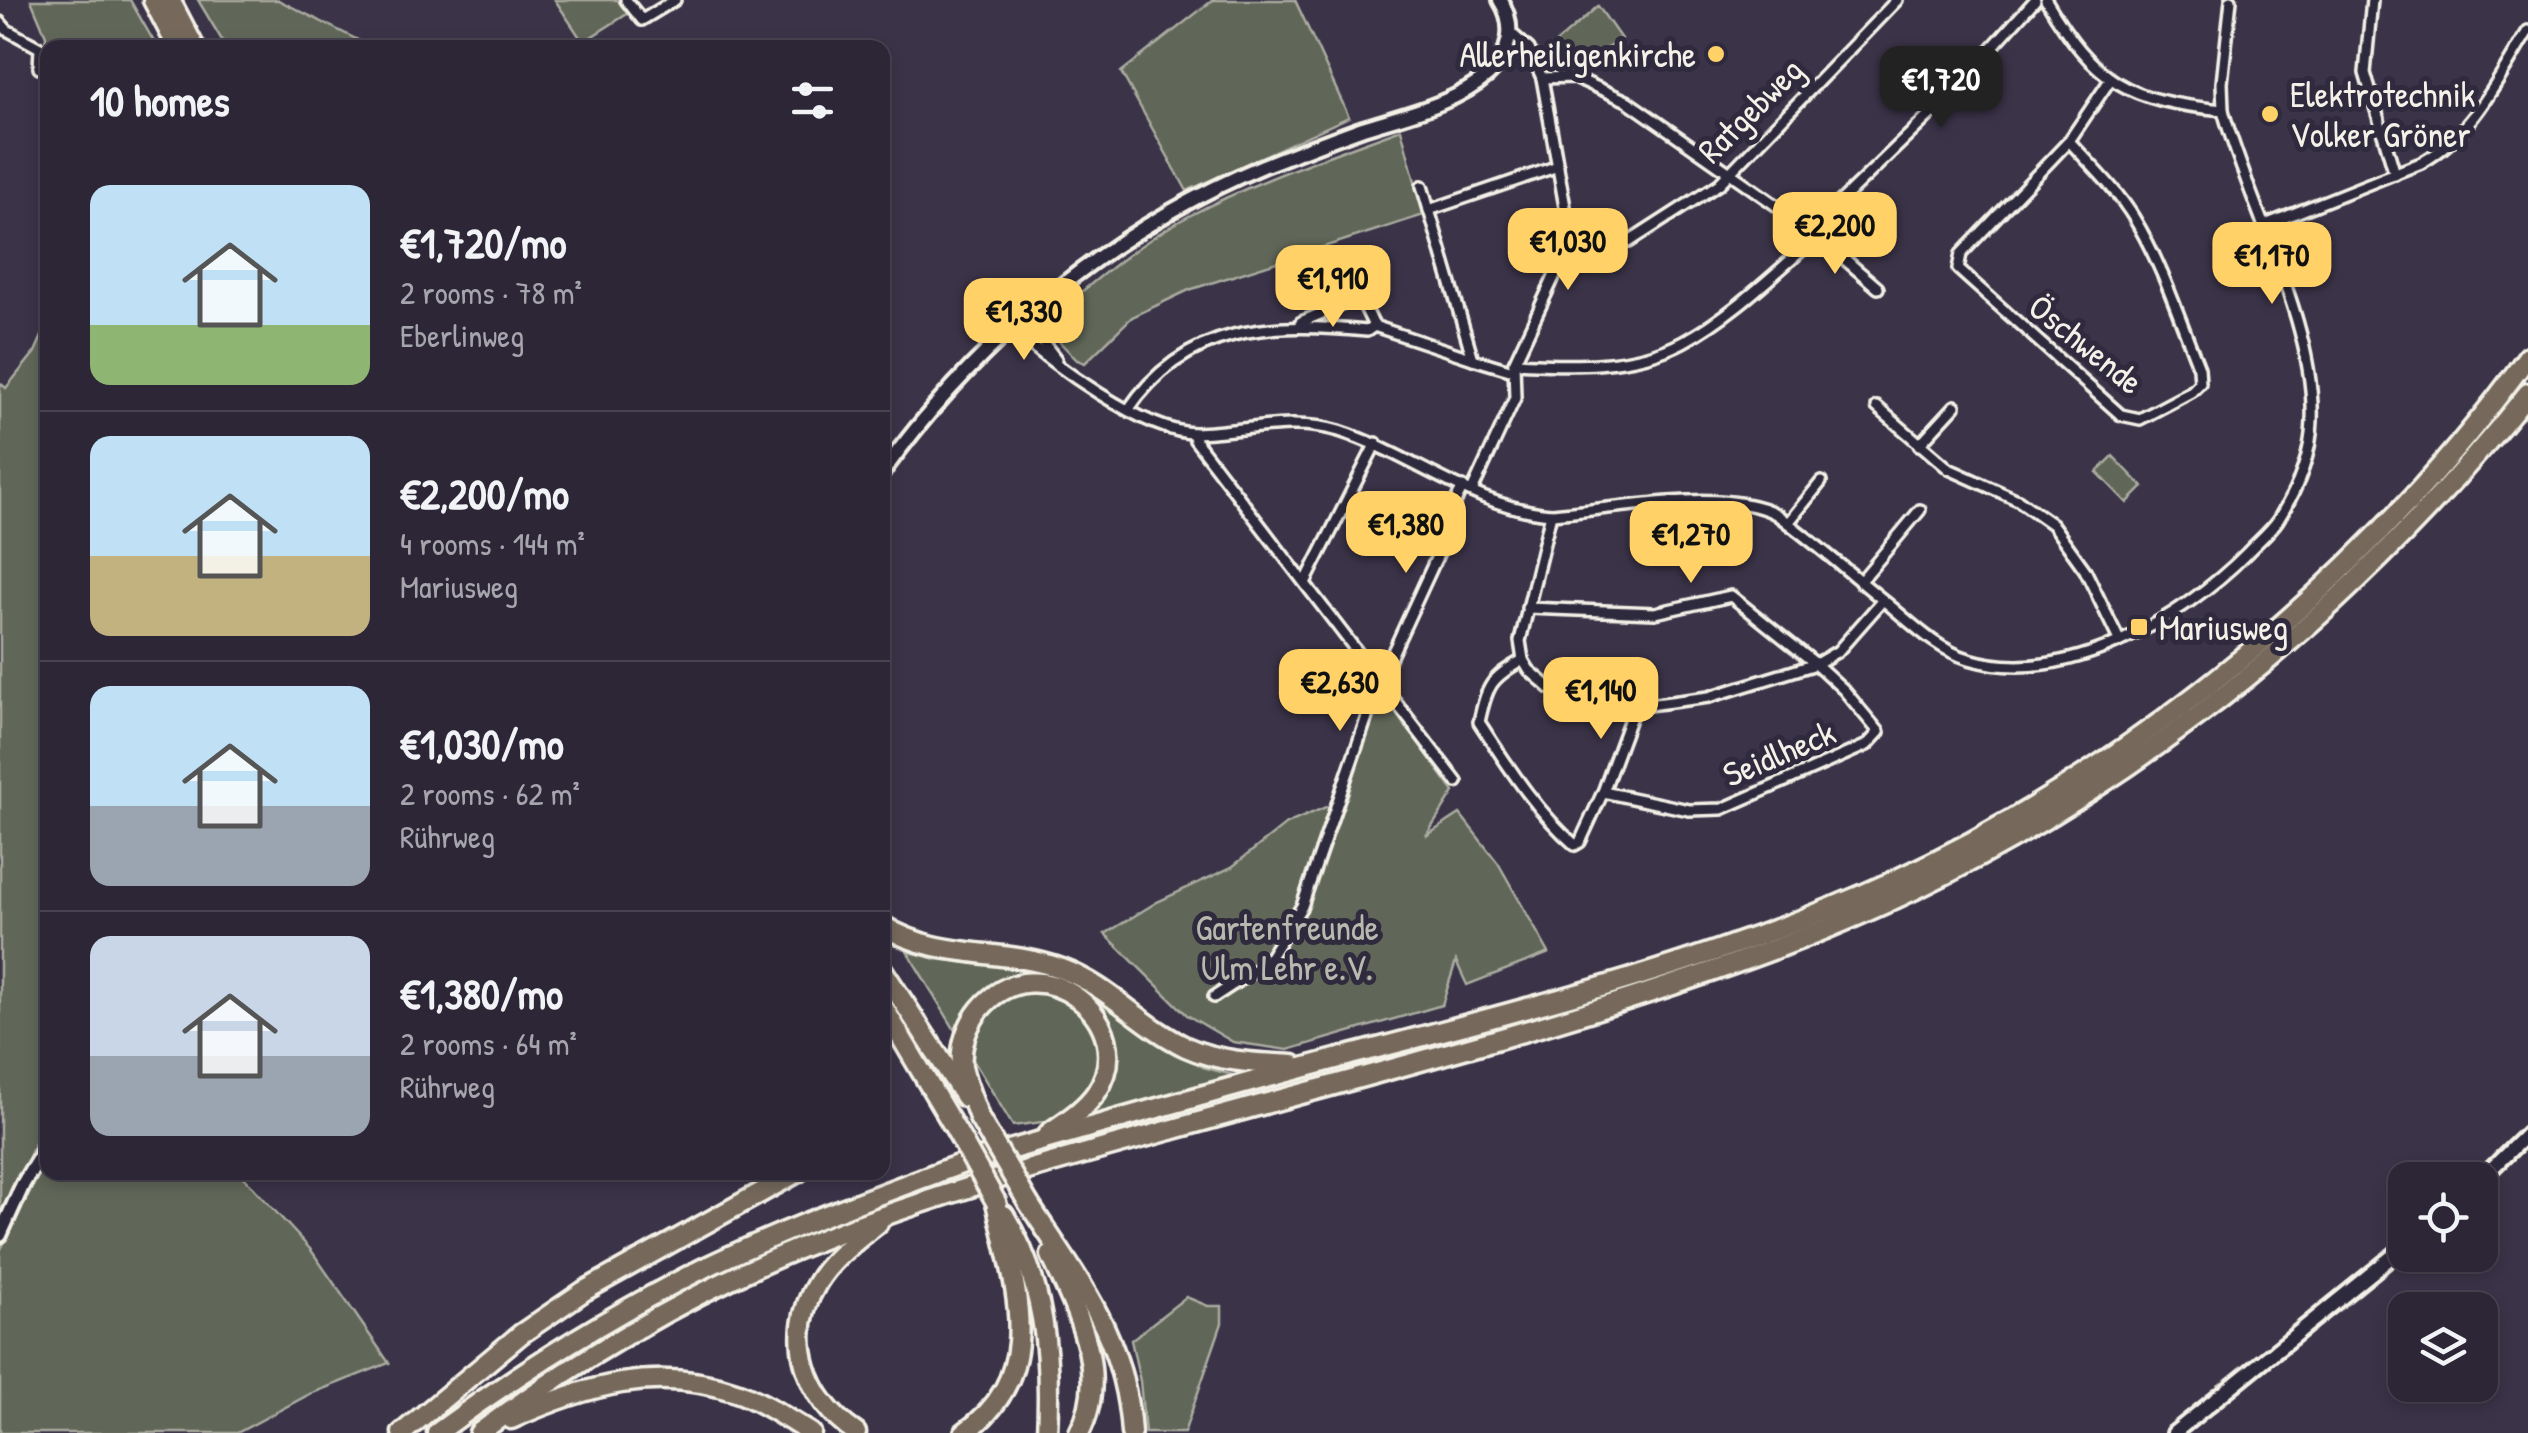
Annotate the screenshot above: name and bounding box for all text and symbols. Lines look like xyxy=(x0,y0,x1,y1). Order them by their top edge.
place label: Allerheiligenkirche xyxy=(1459,31,1696,78)
marker: Allerheiligenkirche xyxy=(1705,43,1727,65)
pin: €1,720 xyxy=(1860,46,2022,131)
street label: Ratgebweg xyxy=(1687,47,1813,173)
text: €1,720 xyxy=(1902,57,1980,100)
place label: Elektrotechnik Volker Gröner xyxy=(2290,71,2475,158)
text: 10 homes xyxy=(90,72,230,129)
icon: filters xyxy=(785,73,840,128)
marker: Elektrotechnik Volker Gröner xyxy=(2259,103,2281,125)
pin: €2,200 xyxy=(1754,192,1916,277)
text: €2,200 xyxy=(1795,203,1875,246)
pin: €1,030 xyxy=(1487,208,1649,293)
text: €1,720/mo xyxy=(400,214,566,271)
text: €1,030 xyxy=(1530,219,1606,262)
pin: €1,170 xyxy=(2191,222,2353,307)
icon: home xyxy=(170,225,290,345)
text: €1,170 xyxy=(2234,233,2310,276)
pin: €1,910 xyxy=(1252,245,1414,330)
text: €1,910 xyxy=(1297,256,1369,299)
text: 2 rooms · 78 m² xyxy=(400,271,582,314)
pin: €1,330 xyxy=(943,278,1105,363)
street label: Öschwende xyxy=(2019,283,2153,405)
text: €1,330 xyxy=(986,289,1062,332)
text: Eberlinweg xyxy=(400,314,524,357)
text: €2,200/mo xyxy=(400,465,569,522)
icon: home xyxy=(170,476,290,596)
pin: €1,380 xyxy=(1325,491,1487,576)
pin: €1,270 xyxy=(1610,501,1772,586)
text: €1,380 xyxy=(1368,502,1444,545)
text: €1,270 xyxy=(1652,512,1730,555)
text: 4 rooms · 144 m² xyxy=(400,522,585,565)
text: Mariusweg xyxy=(400,565,518,608)
place label: Mariusweg xyxy=(2159,604,2288,651)
marker: Mariusweg xyxy=(2128,616,2150,638)
pin: €2,630 xyxy=(1259,649,1421,734)
pin: €1,140 xyxy=(1520,657,1682,742)
text: €2,630 xyxy=(1301,660,1379,703)
text: €1,140 xyxy=(1565,668,1637,711)
street label: Seidlheck xyxy=(1716,708,1842,798)
text: €1,030/mo xyxy=(400,715,564,772)
icon: home xyxy=(170,726,290,846)
text: 2 rooms · 62 m² xyxy=(400,772,580,815)
text: Rührweg xyxy=(400,815,495,858)
park label: Gartenfreunde Ulm Lehr e.V. xyxy=(1195,904,1379,991)
text: €1,380/mo xyxy=(400,965,563,1022)
icon: home xyxy=(170,976,290,1096)
text: 2 rooms · 64 m² xyxy=(400,1022,577,1065)
text: Rührweg xyxy=(400,1065,495,1108)
map controls xyxy=(2388,1162,2498,1402)
button: locate xyxy=(2388,1162,2498,1272)
button: layers xyxy=(2388,1292,2498,1402)

